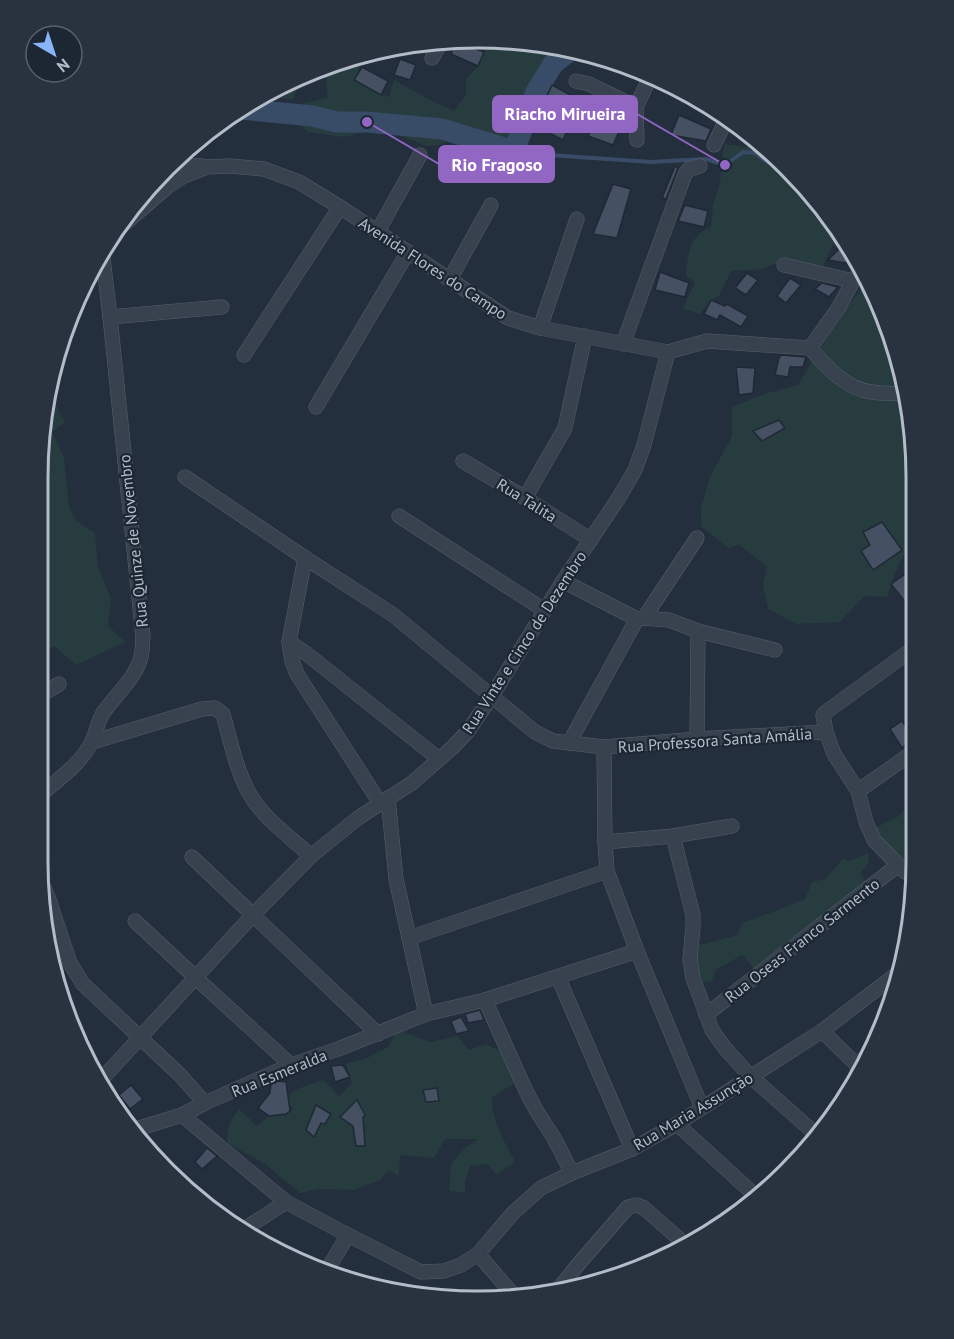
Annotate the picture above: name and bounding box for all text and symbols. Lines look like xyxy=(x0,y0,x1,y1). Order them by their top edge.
north arrow xyxy=(24,24,84,84)
text: N xyxy=(53,55,74,77)
callout: Riacho Mirueira xyxy=(493,96,637,132)
text: Riacho Mirueira xyxy=(505,102,626,125)
callout: Rio Fragoso xyxy=(439,146,554,182)
text: Rio Fragoso xyxy=(452,153,543,176)
street label: Avenida Flores do Campo xyxy=(355,213,511,323)
street label: Rua Quinze de Novembro xyxy=(114,454,152,628)
street label: Rua Talita xyxy=(493,474,561,526)
street label: Rua Vinte e Cinco de Dezembro xyxy=(457,547,591,737)
street label: Rua Professora Santa Amália xyxy=(617,723,813,757)
street label: Rua Oseas Franco Sarmento xyxy=(721,873,883,1007)
street label: Rua Esmeralda xyxy=(228,1045,330,1101)
street label: Rua Maria Assunção xyxy=(629,1067,757,1155)

